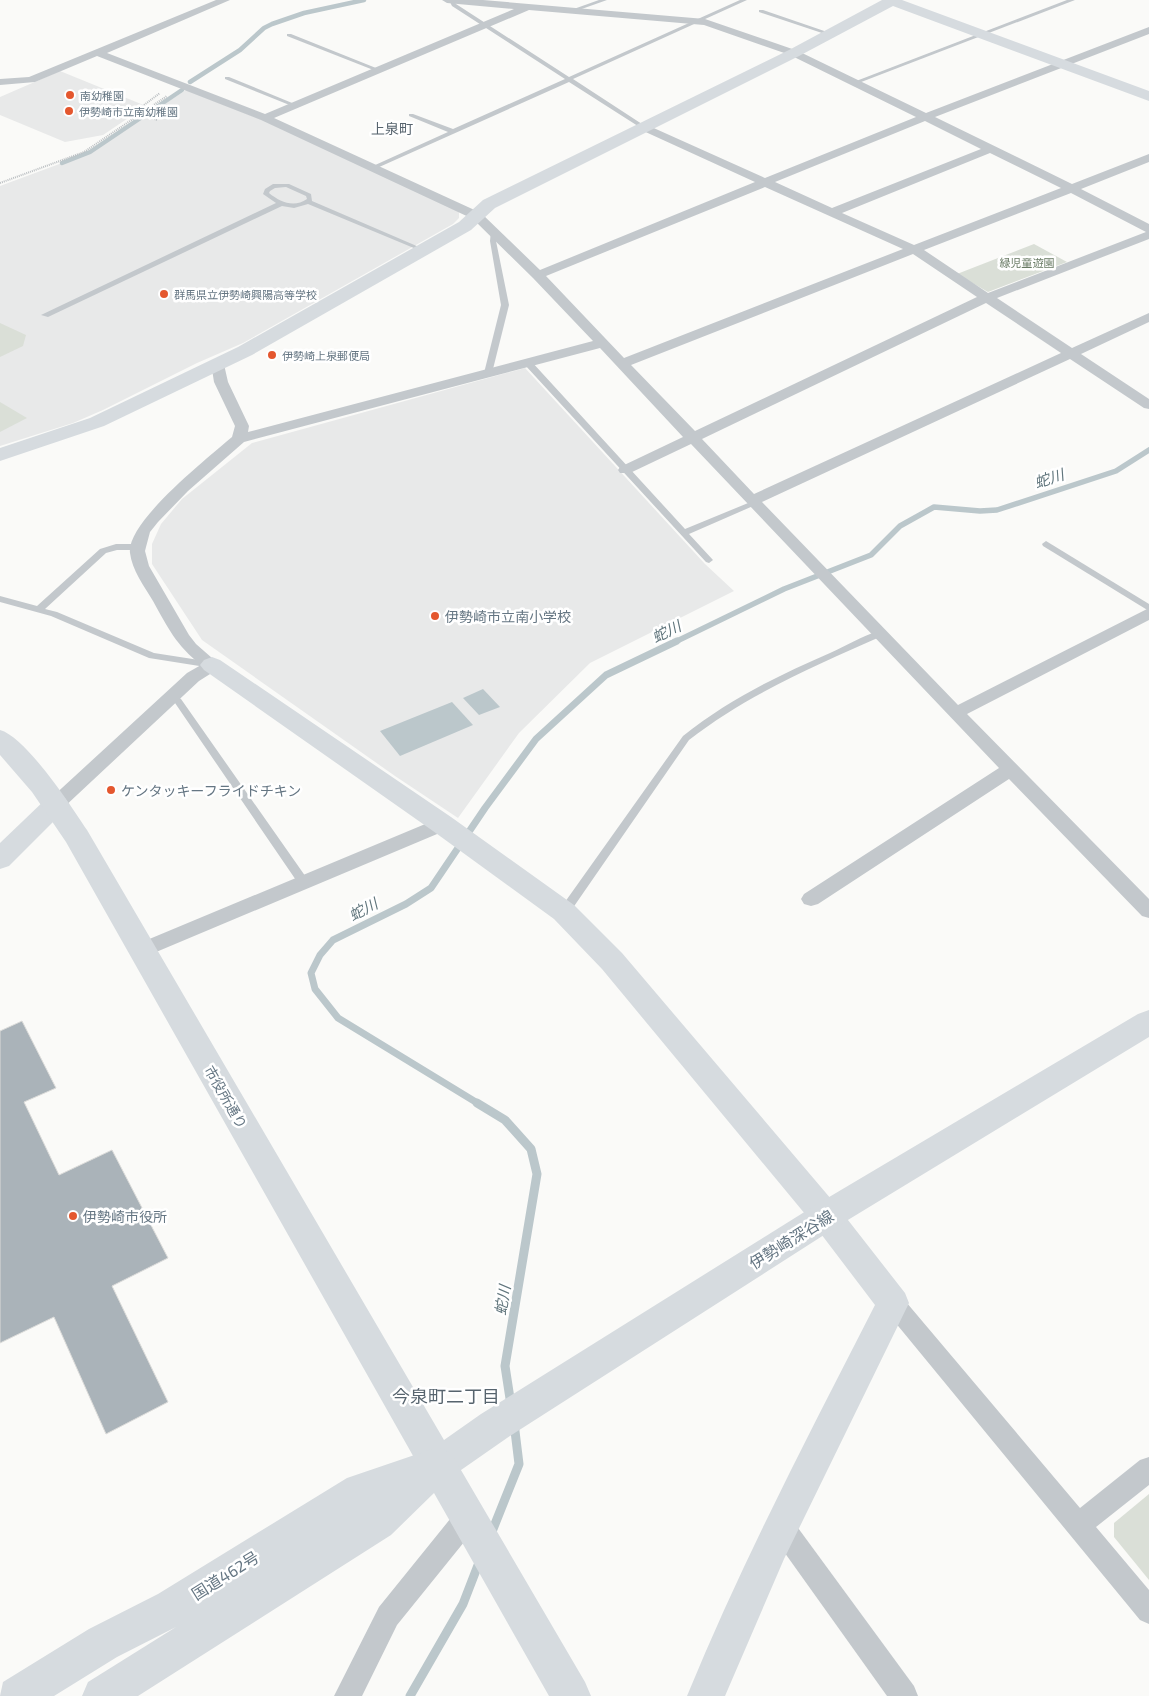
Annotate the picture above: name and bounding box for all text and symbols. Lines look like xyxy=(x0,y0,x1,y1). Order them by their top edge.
marker: 南幼稚園 xyxy=(64,89,76,101)
place label: 南幼稚園 xyxy=(80,89,124,102)
marker: 伊勢崎市立南幼稚園 xyxy=(63,105,75,117)
place label: 伊勢崎市立南幼稚園 xyxy=(79,105,178,118)
district label: 上泉町 xyxy=(371,120,413,137)
park label: 緑児童遊園 xyxy=(1000,256,1055,269)
marker: 群馬県立伊勢崎興陽高等学校 xyxy=(158,288,170,300)
place label: 群馬県立伊勢崎興陽高等学校 xyxy=(174,288,317,301)
marker: 伊勢崎上泉郵便局 xyxy=(266,349,278,361)
place label: 伊勢崎上泉郵便局 xyxy=(282,349,370,362)
water label: 蛇川 xyxy=(1032,464,1068,491)
place label: 伊勢崎市立南小学校 xyxy=(445,608,571,625)
marker: 伊勢崎市立南小学校 xyxy=(429,610,441,622)
water label: 蛇川 xyxy=(649,615,685,646)
place label: ケンタッキーフライドチキン xyxy=(121,782,301,799)
marker: ケンタッキーフライドチキン xyxy=(105,784,117,796)
water label: 蛇川 xyxy=(346,893,382,924)
street label: 市役所通り xyxy=(201,1062,251,1132)
street label: 伊勢崎深谷線 xyxy=(745,1206,837,1272)
place label: 伊勢崎市役所 xyxy=(83,1208,167,1225)
marker: 伊勢崎市役所 xyxy=(67,1210,79,1222)
water label: 蛇川 xyxy=(491,1282,514,1316)
district label: 今泉町二丁目 xyxy=(392,1385,500,1407)
street label: 国道462号 xyxy=(188,1547,262,1603)

